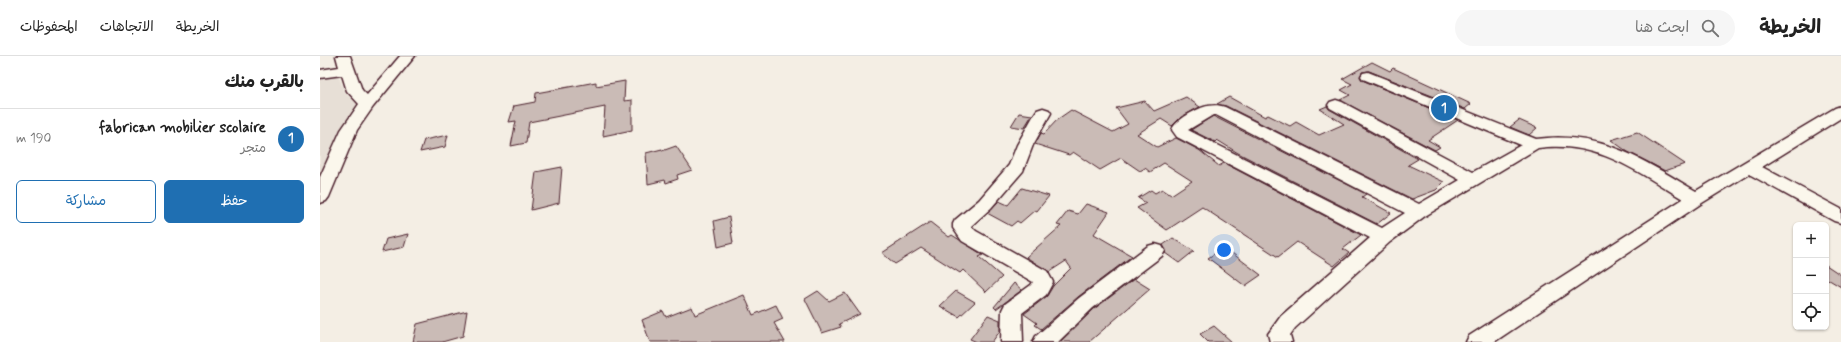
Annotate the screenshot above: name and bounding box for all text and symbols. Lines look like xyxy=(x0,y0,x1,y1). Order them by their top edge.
search box xyxy=(1455,10,1735,46)
text: الخريطة xyxy=(1759,15,1821,40)
icon: search xyxy=(1699,17,1721,39)
text: المحفوظات xyxy=(20,18,78,36)
text: الاتجاهات xyxy=(100,18,154,36)
text: الخريطة xyxy=(176,18,219,36)
text: ابحث هنا xyxy=(1635,18,1689,38)
text: بالقرب منك xyxy=(225,71,304,93)
pin: 1 xyxy=(1431,93,1457,123)
text: fabrican mobilier scolaire xyxy=(99,118,266,138)
text: 190 m xyxy=(16,130,51,147)
text: 1 xyxy=(288,130,294,147)
text: متجر xyxy=(241,140,266,157)
button: مشاركة xyxy=(16,180,156,223)
button: حفظ xyxy=(164,180,304,223)
map controls xyxy=(1793,222,1829,330)
button: + xyxy=(1793,222,1829,258)
your location xyxy=(1214,240,1234,260)
button: − xyxy=(1793,258,1829,294)
button: locate xyxy=(1793,294,1829,330)

